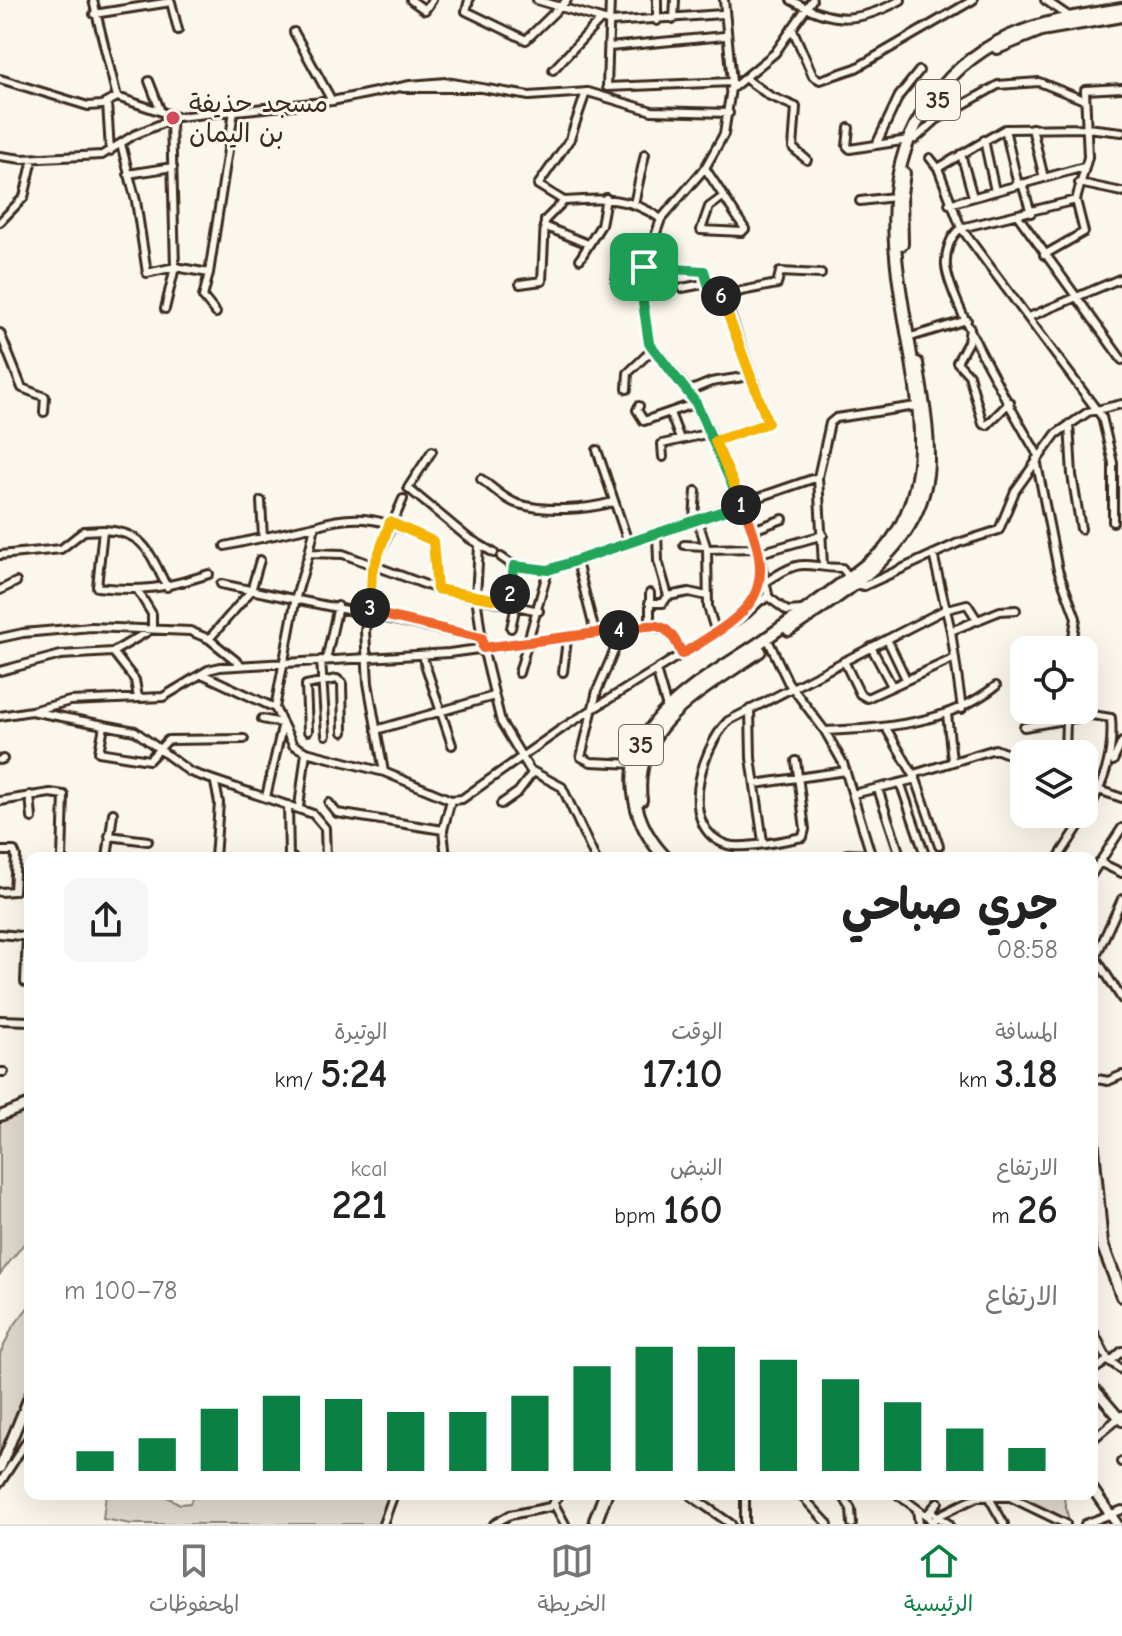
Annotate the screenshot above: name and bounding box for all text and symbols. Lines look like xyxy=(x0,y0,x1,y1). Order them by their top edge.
road number: 35 xyxy=(916,80,960,120)
place label: مسجد حذيفة بن اليمان xyxy=(189,89,328,149)
marker: مسجد حذيفة بن اليمان xyxy=(164,109,182,127)
pin xyxy=(610,233,678,301)
icon: arrive xyxy=(622,245,666,289)
pin: 6 xyxy=(701,276,741,316)
text: 6 xyxy=(715,283,727,309)
pin: 1 xyxy=(721,485,761,525)
text: 1 xyxy=(737,492,745,518)
pin: 2 xyxy=(490,574,530,614)
text: 2 xyxy=(505,581,515,607)
pin: 3 xyxy=(350,588,390,628)
text: 3 xyxy=(365,595,375,621)
pin: 4 xyxy=(599,610,639,650)
text: 4 xyxy=(614,617,624,643)
map controls xyxy=(1010,636,1098,828)
button: locate xyxy=(1010,636,1098,724)
road number: 35 xyxy=(619,725,663,765)
button: layers xyxy=(1010,740,1098,828)
button: share xyxy=(64,878,148,962)
text: جري صباحي xyxy=(841,879,1058,930)
text: 08:58 xyxy=(997,935,1058,965)
text: الوتيرة xyxy=(334,1019,387,1045)
text: الوقت xyxy=(671,1019,723,1045)
text: المسافة xyxy=(995,1019,1058,1045)
text: 5:24 xyxy=(320,1051,387,1097)
text: 17:10 xyxy=(642,1051,723,1097)
text: 3.18 xyxy=(995,1051,1058,1097)
text: /km xyxy=(275,1067,320,1093)
text: km xyxy=(959,1067,995,1093)
text: النبض xyxy=(670,1155,723,1181)
text: الارتفاع xyxy=(996,1155,1058,1181)
text: kcal xyxy=(350,1156,387,1182)
text: 221 xyxy=(332,1182,387,1228)
text: 160 xyxy=(663,1187,723,1233)
text: 26 xyxy=(1017,1187,1058,1233)
text: bpm xyxy=(614,1203,663,1229)
text: m xyxy=(992,1203,1017,1229)
text: 78–100 m xyxy=(64,1276,177,1306)
text: الارتفاع xyxy=(985,1282,1058,1312)
tab: المحفوظات xyxy=(149,1539,240,1623)
tab: الخريطة xyxy=(537,1539,606,1623)
tab: الرئيسية xyxy=(904,1539,973,1623)

